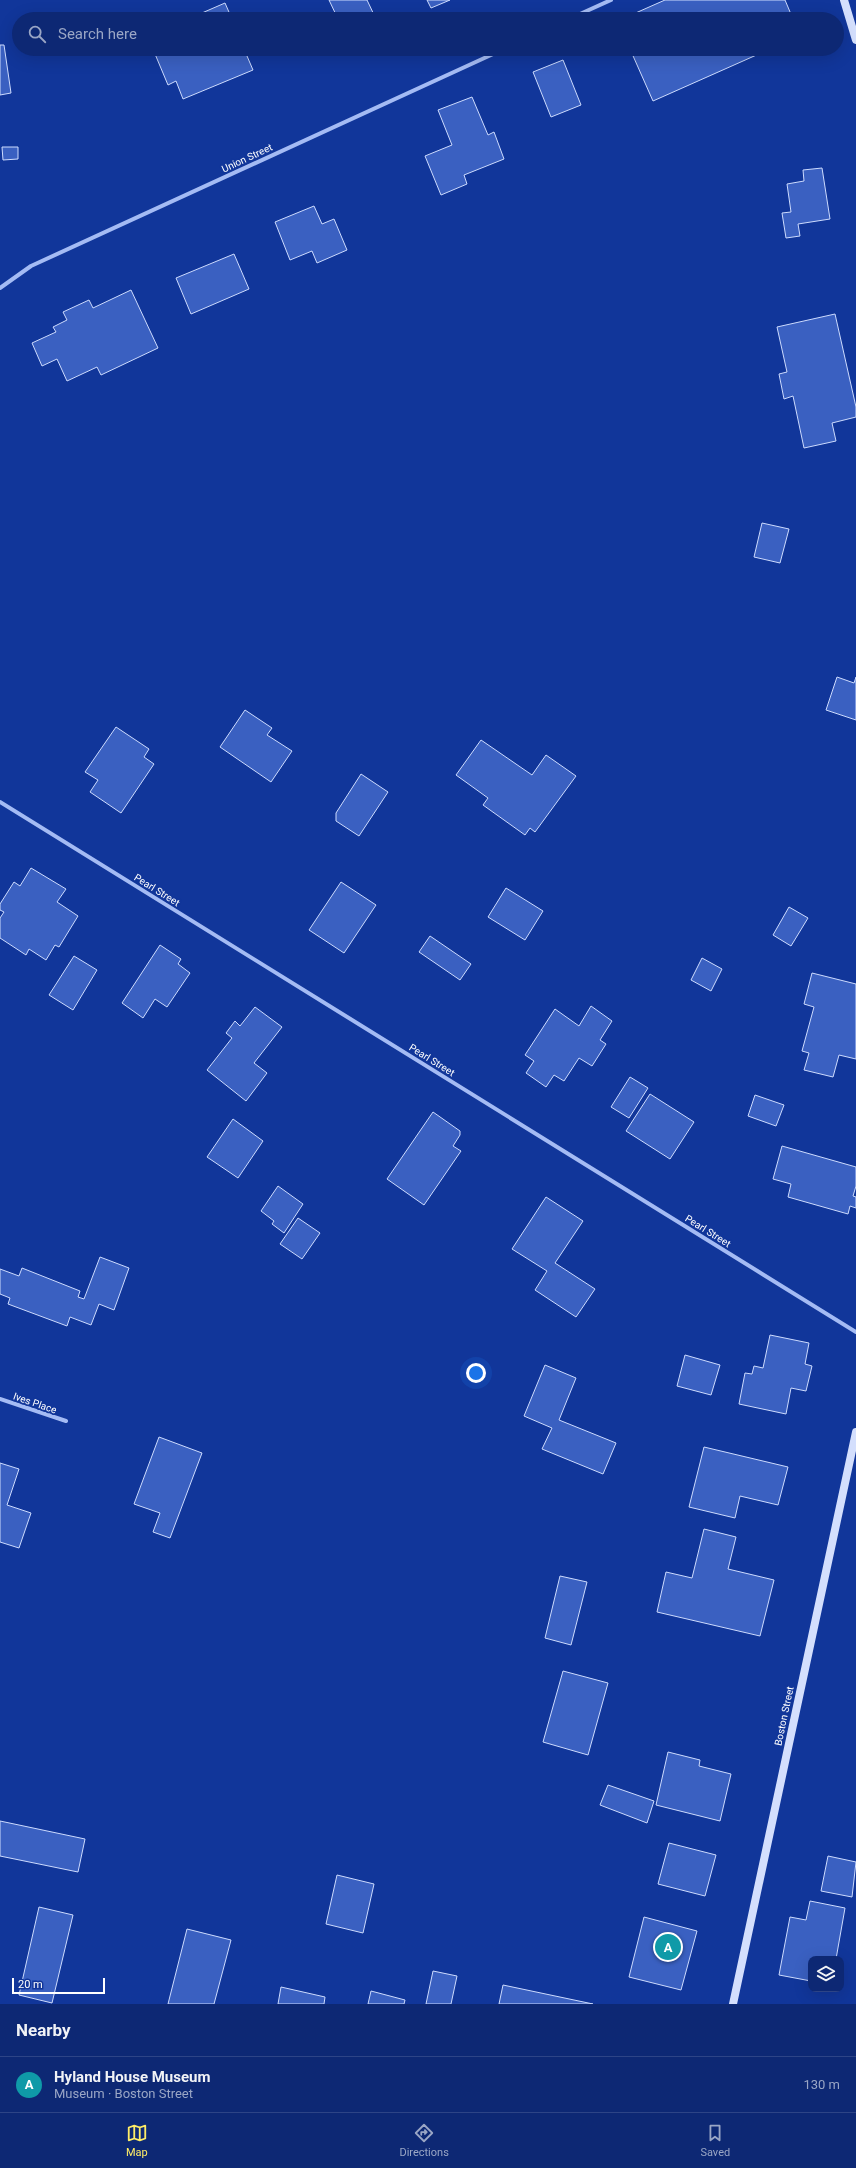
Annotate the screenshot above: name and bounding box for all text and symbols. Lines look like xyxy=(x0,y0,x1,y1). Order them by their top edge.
search box xyxy=(12,12,844,56)
icon: search xyxy=(26,23,48,45)
text: Search here xyxy=(58,25,137,43)
street label: Union Street xyxy=(220,141,274,175)
street label: Pearl Street xyxy=(132,872,182,908)
street label: Pearl Street xyxy=(407,1042,457,1078)
street label: Pearl Street xyxy=(683,1213,733,1249)
your location xyxy=(466,1363,486,1383)
street label: Ives Place xyxy=(12,1390,58,1416)
street label: Boston Street xyxy=(772,1685,796,1747)
pin: A xyxy=(655,1932,681,1962)
map controls xyxy=(808,1956,844,1992)
button: layers xyxy=(808,1956,844,1992)
scale bar xyxy=(12,1976,105,1995)
text: 20 m xyxy=(18,1978,43,1991)
text: Nearby xyxy=(16,2020,71,2040)
text: Hyland House Museum xyxy=(54,2068,210,2086)
text: A xyxy=(25,2077,33,2092)
text: 130 m xyxy=(803,2077,840,2092)
text: Museum · Boston Street xyxy=(54,2086,193,2101)
tab: Map xyxy=(126,2122,148,2159)
tab: Directions xyxy=(399,2122,449,2159)
tab: Saved xyxy=(700,2122,730,2159)

